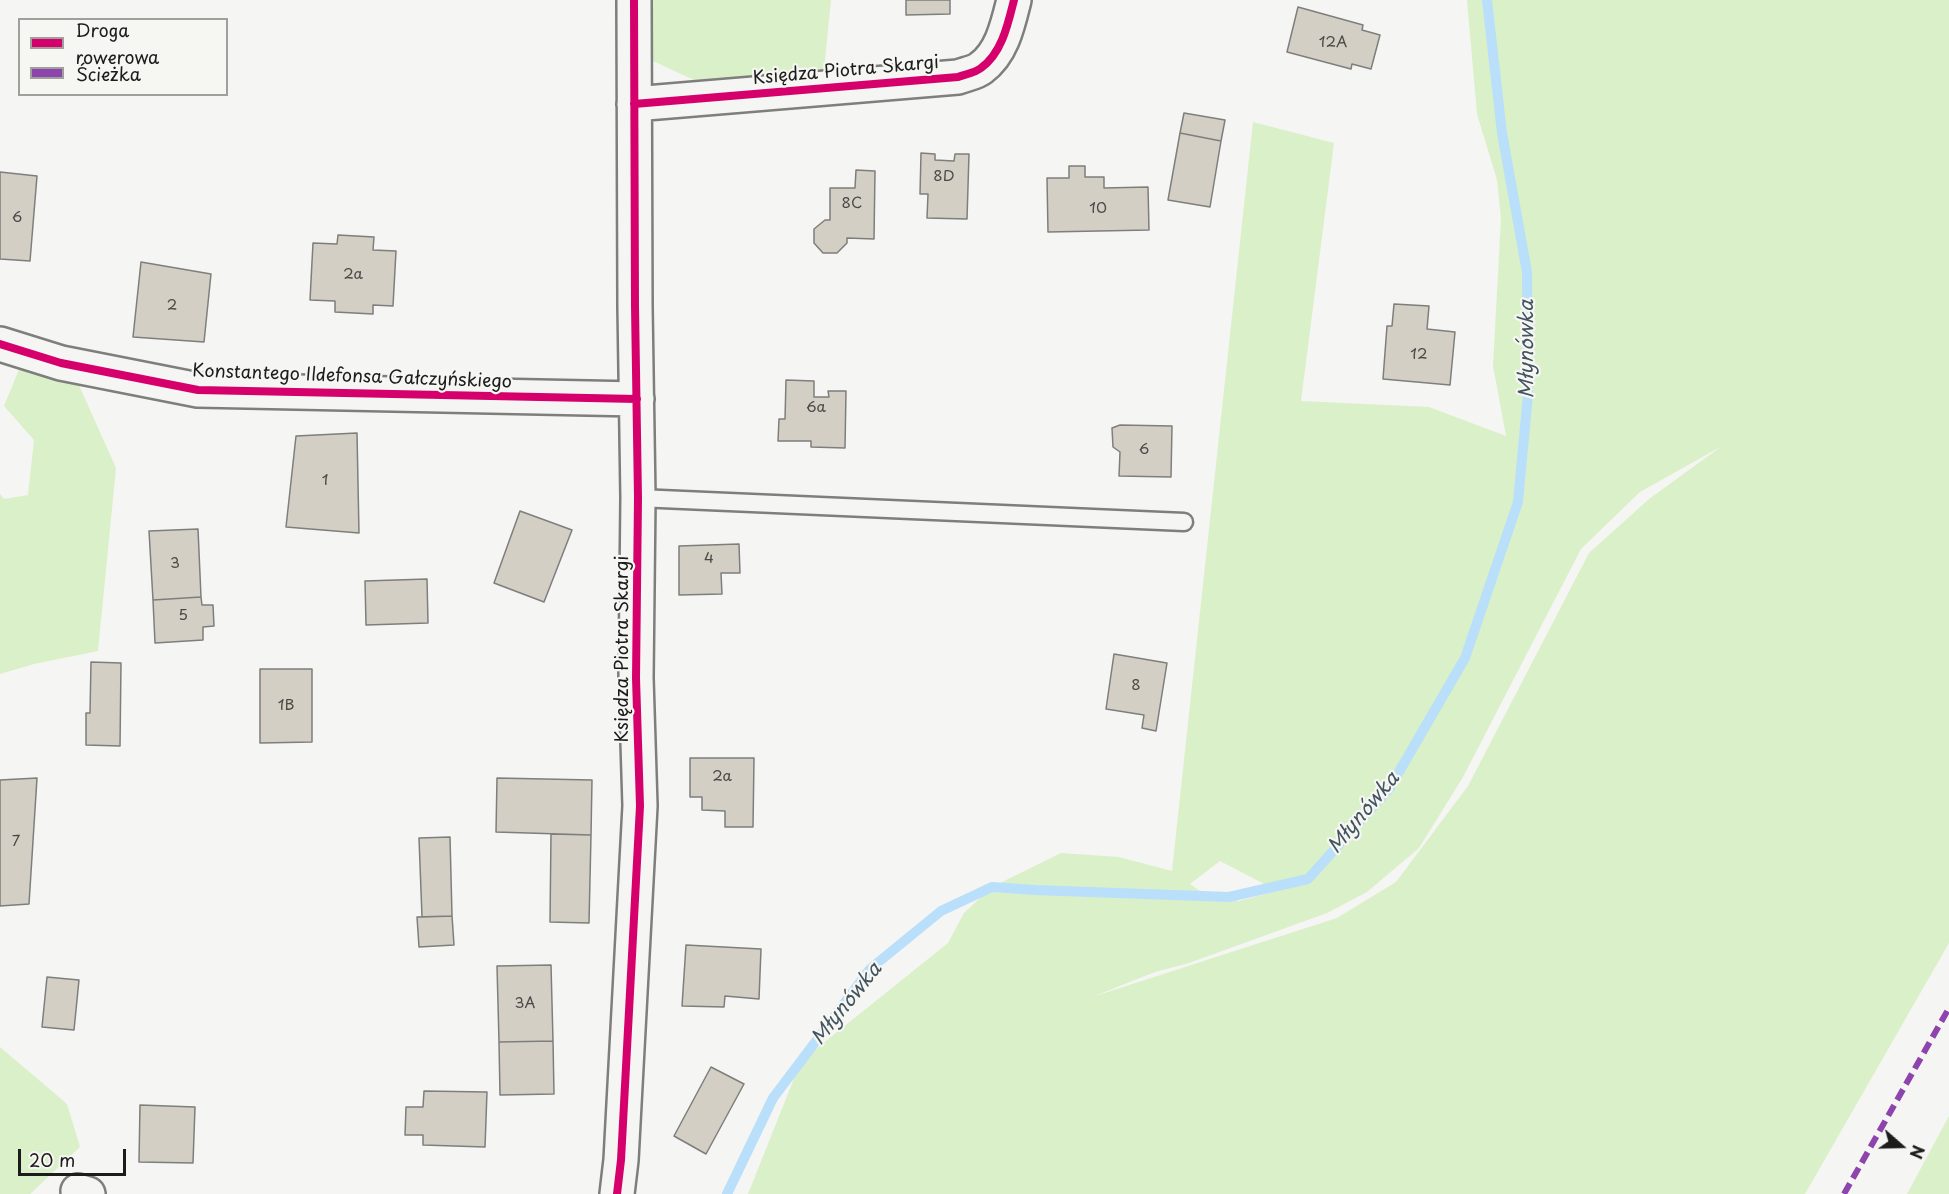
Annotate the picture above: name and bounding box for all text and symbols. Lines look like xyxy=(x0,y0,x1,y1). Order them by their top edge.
text: Droga rowerowa xyxy=(76,16,159,70)
legend xyxy=(18,18,228,96)
house number: 12A xyxy=(1319,34,1347,52)
street label: Księdza Piotra Skargi xyxy=(752,52,940,90)
text: Ścieżka xyxy=(76,60,141,87)
house number: 8D xyxy=(933,168,955,186)
house number: 8C xyxy=(842,195,862,213)
house number: 10 xyxy=(1089,200,1107,218)
house number: 6 xyxy=(12,209,22,227)
house number: 2a xyxy=(343,266,363,284)
house number: 2 xyxy=(167,297,177,315)
water label: Młynówka xyxy=(1515,300,1539,398)
house number: 12 xyxy=(1410,346,1428,364)
street label: Konstantego Ildefonsa Gałczyńskiego xyxy=(192,361,512,393)
house number: 6a xyxy=(806,399,826,417)
house number: 6 xyxy=(1139,441,1149,459)
house number: 1 xyxy=(322,472,328,490)
house number: 4 xyxy=(704,550,714,568)
house number: 3 xyxy=(170,555,180,573)
street label: Księdza Piotra Skargi xyxy=(612,556,634,742)
house number: 5 xyxy=(178,607,188,625)
house number: 8 xyxy=(1131,677,1141,695)
house number: 1B xyxy=(278,697,294,715)
water label: Młynówka xyxy=(1323,767,1405,859)
house number: 2a xyxy=(712,768,732,786)
house number: 7 xyxy=(12,833,20,851)
water label: Młynówka xyxy=(807,958,887,1050)
house number: 3A xyxy=(515,995,535,1013)
north arrow xyxy=(1871,1116,1931,1176)
scale bar xyxy=(21,1137,129,1175)
text: N xyxy=(1904,1142,1931,1162)
text: 20 m xyxy=(29,1146,75,1173)

